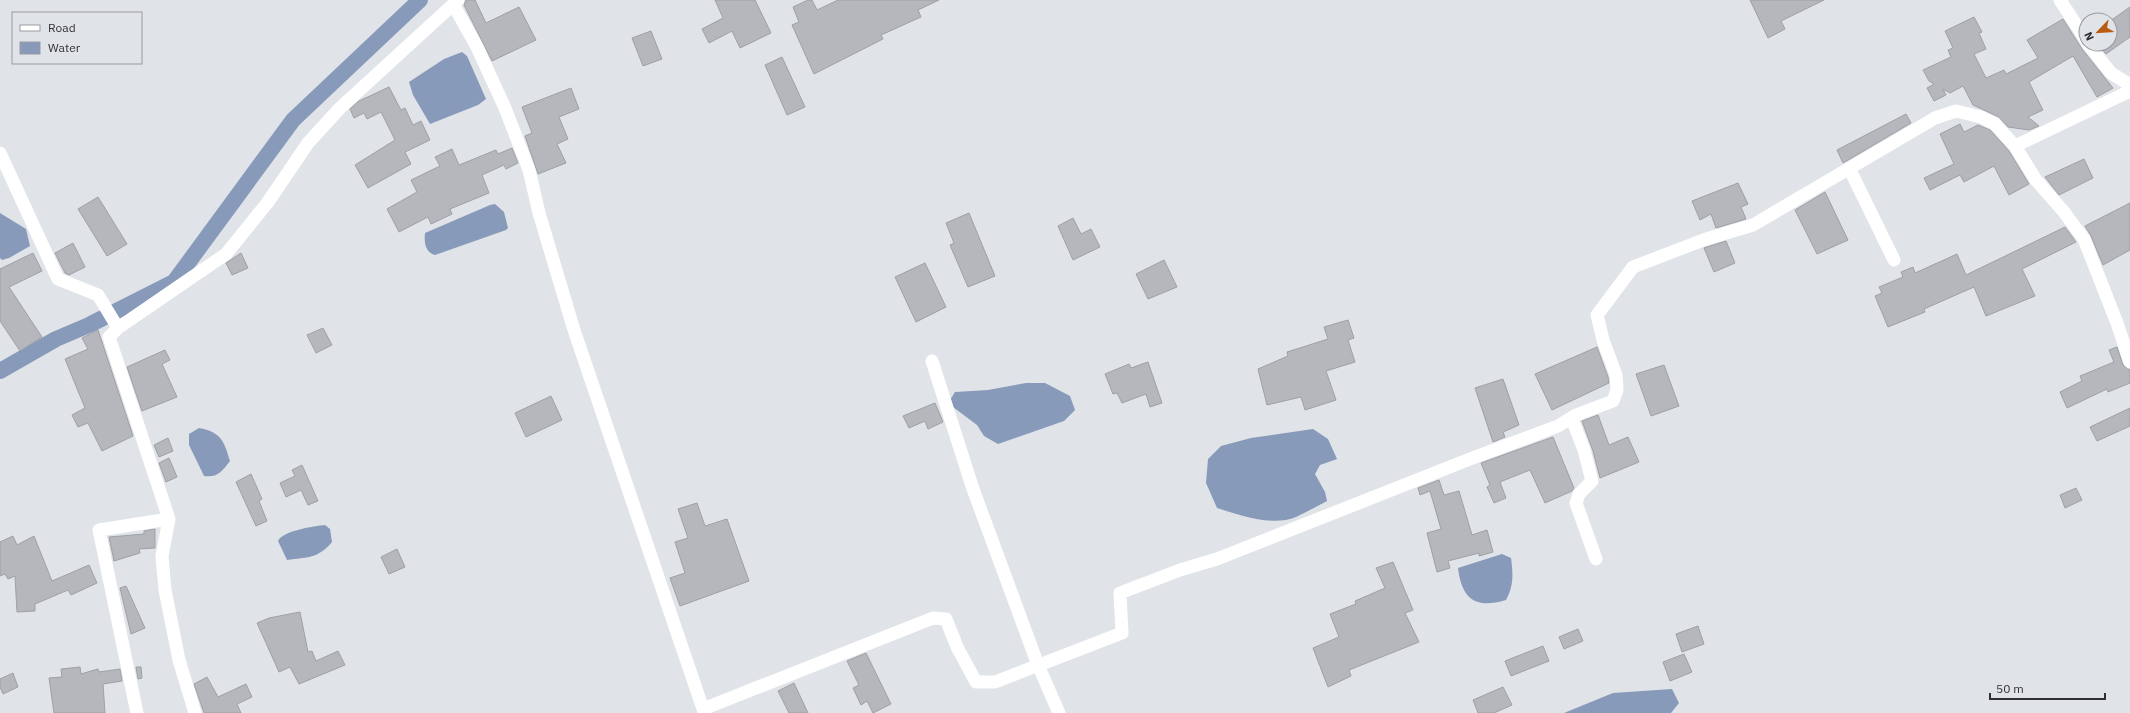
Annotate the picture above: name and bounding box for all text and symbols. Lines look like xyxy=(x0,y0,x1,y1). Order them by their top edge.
legend xyxy=(12,12,142,64)
north arrow xyxy=(2078,12,2118,52)
text: Road xyxy=(48,20,76,35)
text: N xyxy=(2081,30,2097,43)
text: Water xyxy=(48,40,81,55)
scale bar xyxy=(1990,675,2105,701)
text: 50 m xyxy=(1996,681,2024,696)

